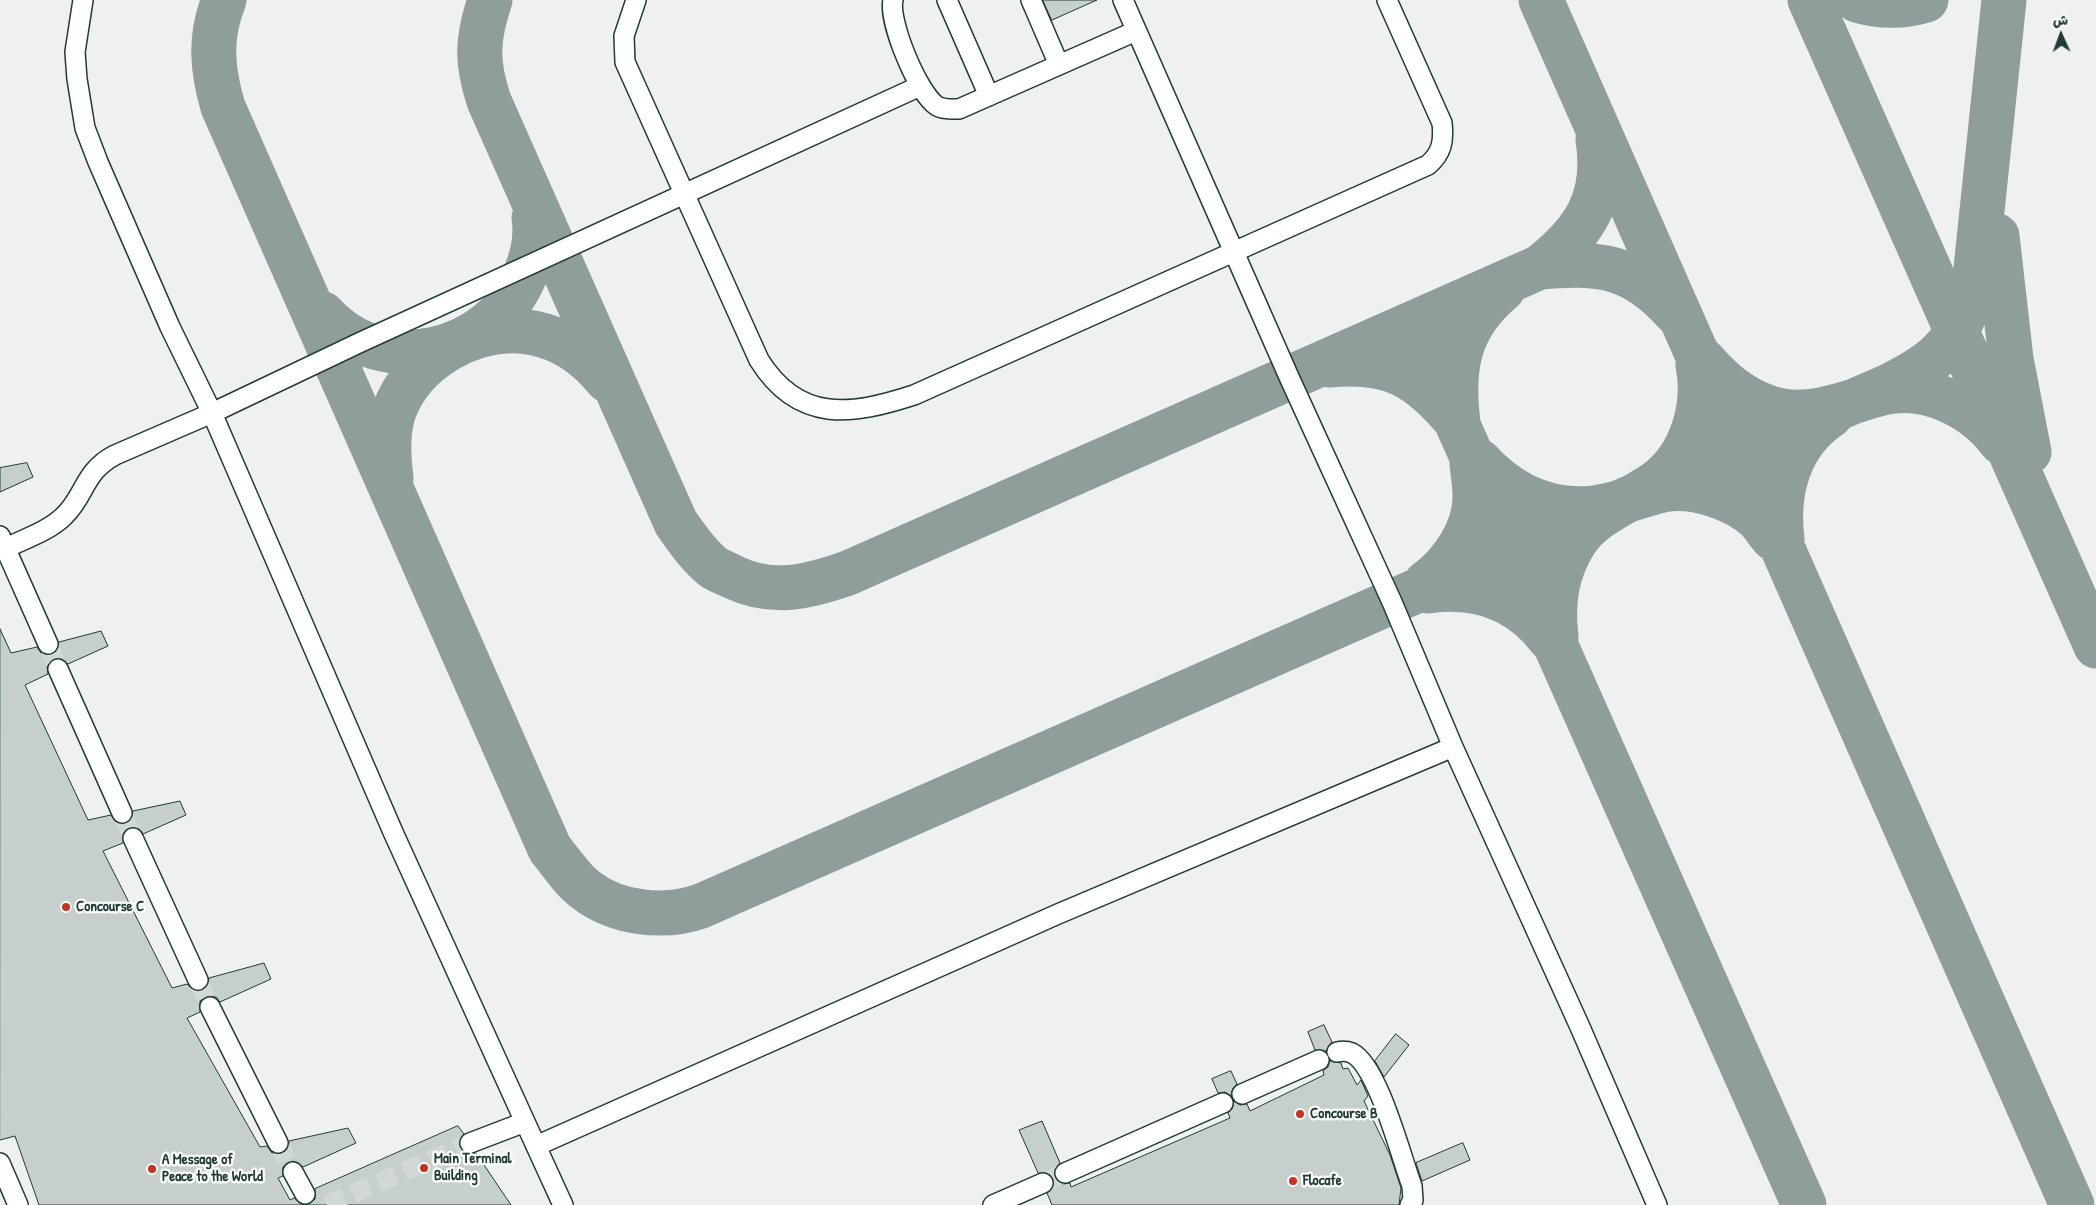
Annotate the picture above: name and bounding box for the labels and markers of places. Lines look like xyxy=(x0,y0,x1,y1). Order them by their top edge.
place label: Concourse C xyxy=(76,898,144,916)
marker: Concourse C xyxy=(60,901,72,913)
place label: Concourse B xyxy=(1310,1105,1377,1123)
marker: Concourse B xyxy=(1294,1108,1306,1120)
place label: Main Terminal Building xyxy=(434,1150,511,1185)
place label: A Message of Peace to the World xyxy=(162,1151,263,1186)
marker: Main Terminal Building xyxy=(418,1162,430,1174)
marker: A Message of Peace to the World xyxy=(146,1163,158,1175)
place label: Flocafe xyxy=(1303,1172,1342,1190)
marker: Flocafe xyxy=(1287,1175,1299,1187)

